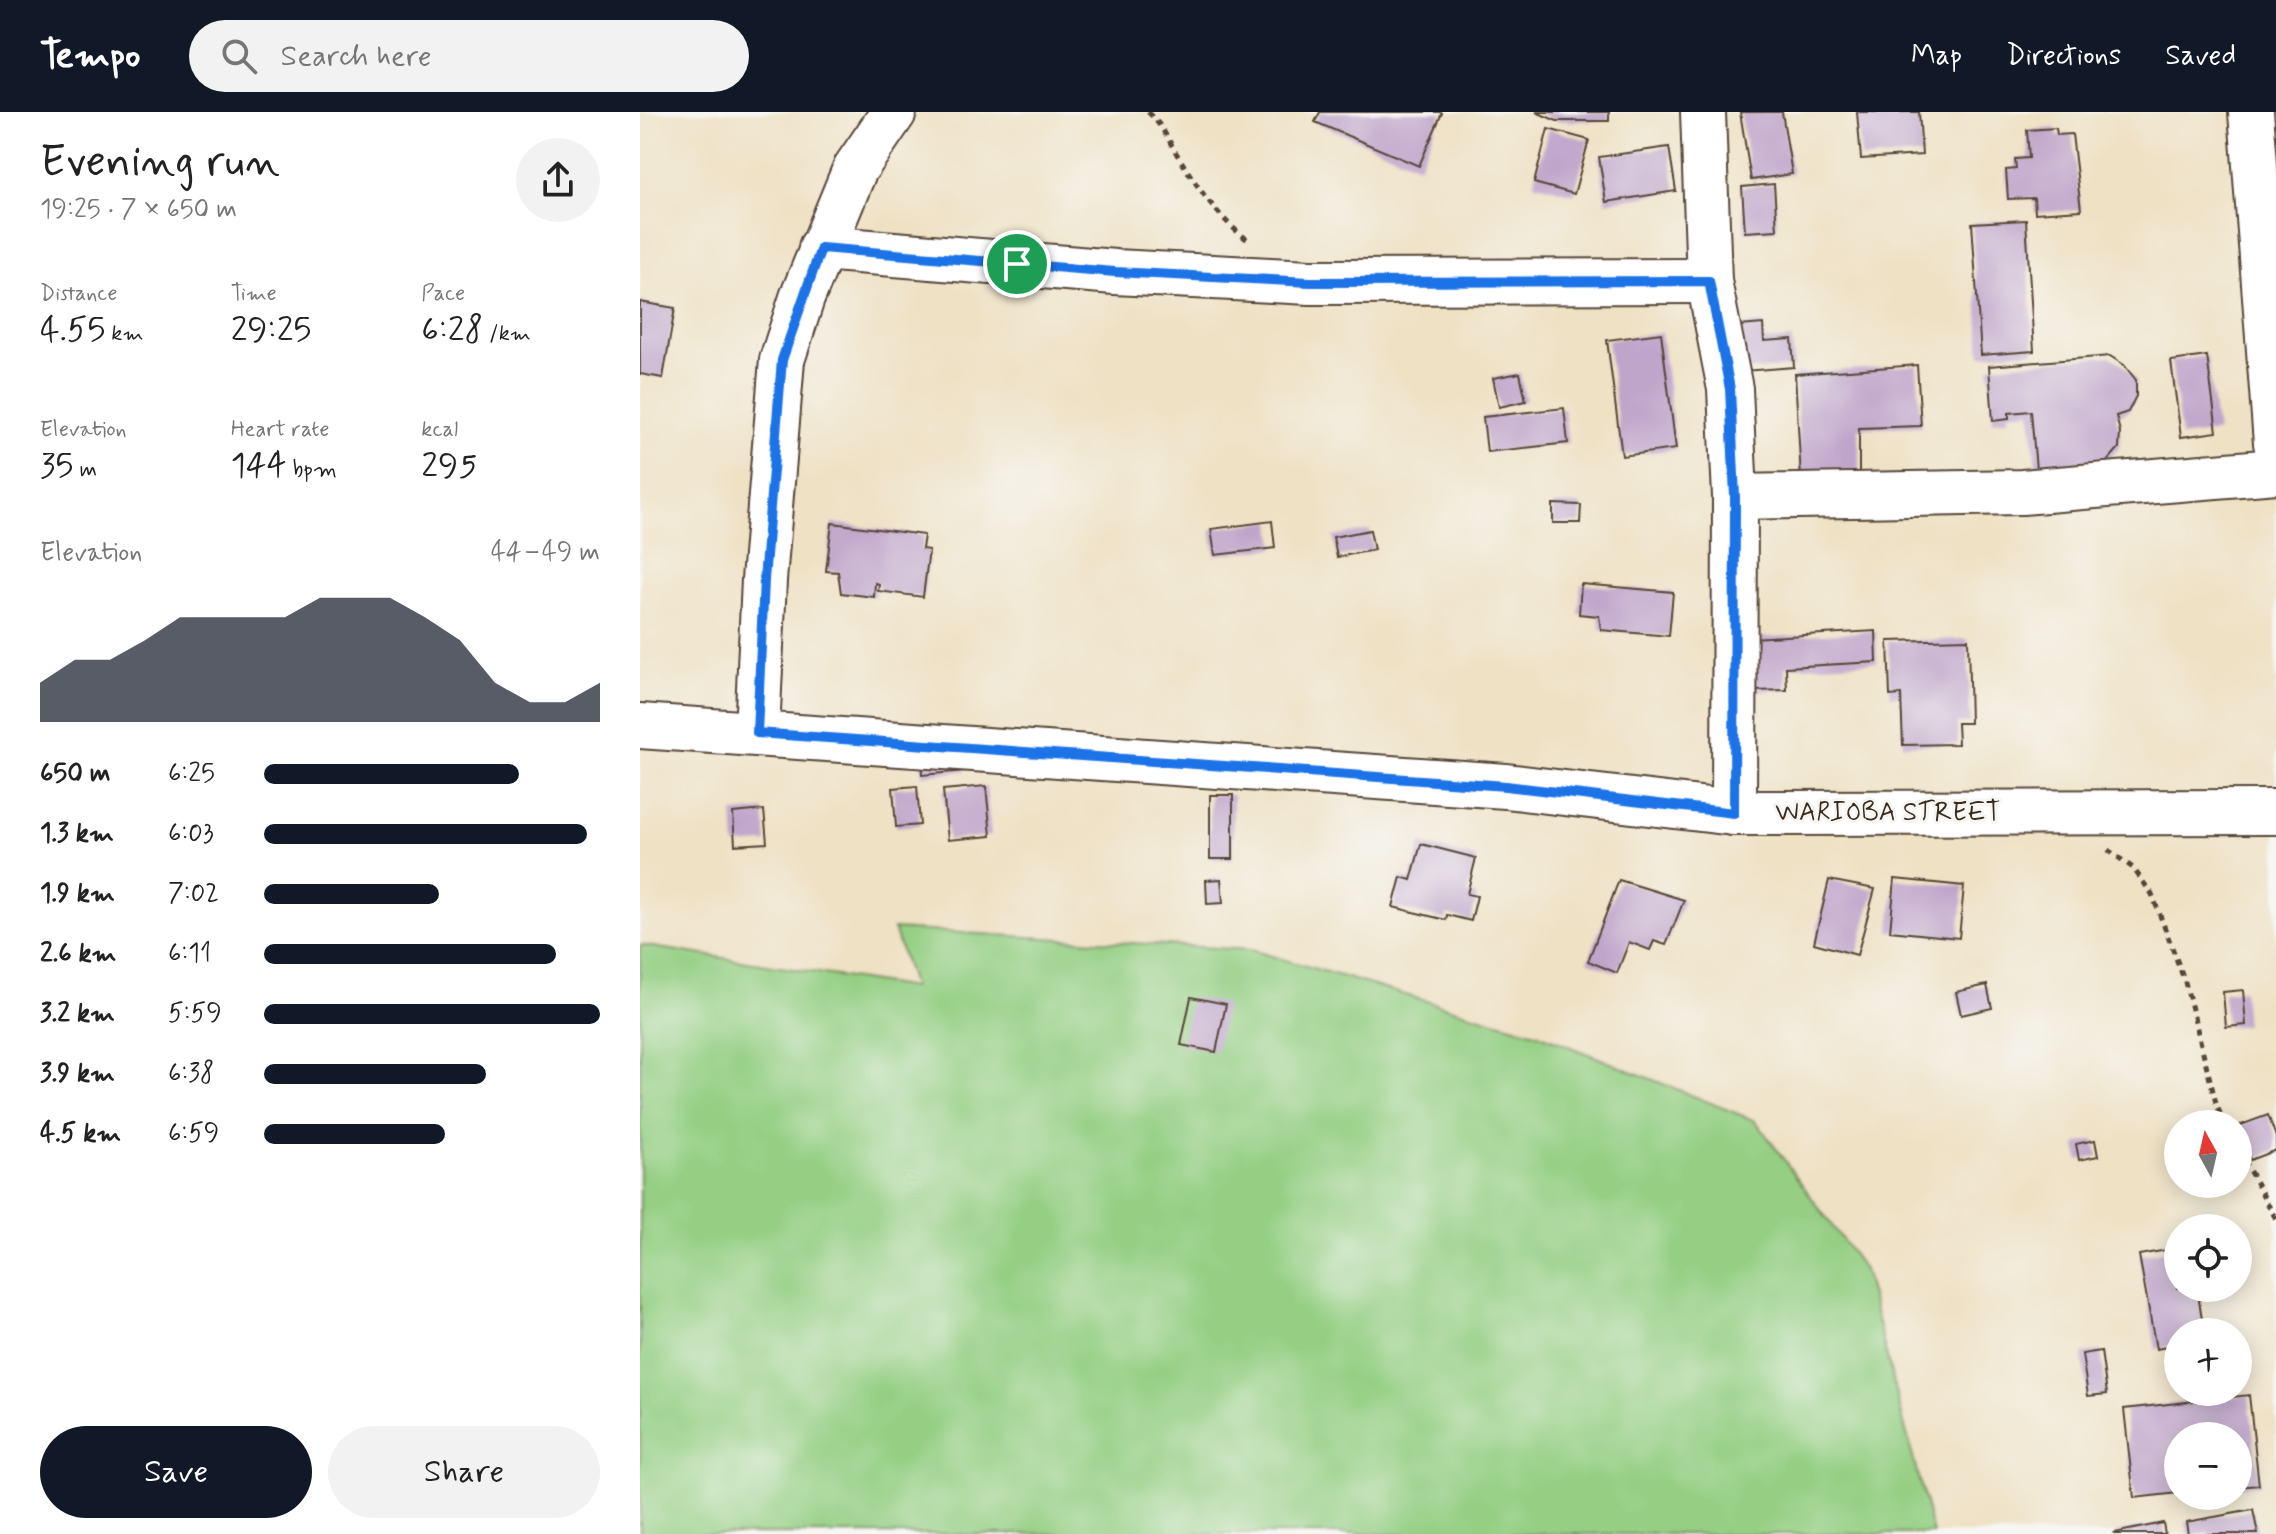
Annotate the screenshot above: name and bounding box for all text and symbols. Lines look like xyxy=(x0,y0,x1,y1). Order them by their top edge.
search box xyxy=(189,20,749,92)
text: Tempo xyxy=(40,32,141,81)
icon: search xyxy=(217,34,261,78)
text: Search here xyxy=(281,37,432,76)
text: Map xyxy=(1911,38,1962,75)
text: Directions xyxy=(2006,38,2121,75)
text: Saved xyxy=(2165,38,2236,75)
text: Evening run xyxy=(40,134,280,192)
button: share xyxy=(516,138,600,222)
text: 19:25 · 7 × 650 m xyxy=(40,193,237,227)
pin xyxy=(983,230,1051,298)
icon: arrive xyxy=(995,242,1039,286)
text: Distance xyxy=(40,280,117,308)
text: Time xyxy=(231,280,277,308)
text: Pace xyxy=(421,280,465,308)
text: 4.55 xyxy=(40,308,105,353)
text: 29:25 xyxy=(231,308,311,353)
text: 6:28 xyxy=(421,308,483,353)
text: km xyxy=(105,320,143,348)
text: /km xyxy=(483,320,531,348)
text: Elevation xyxy=(40,416,127,444)
text: Heart rate xyxy=(231,416,329,444)
text: kcal xyxy=(421,416,458,444)
text: 35 xyxy=(40,444,74,489)
text: 144 xyxy=(231,444,287,489)
text: 295 xyxy=(421,444,477,489)
text: m xyxy=(74,456,97,484)
text: bpm xyxy=(287,456,337,484)
text: Elevation xyxy=(40,536,142,570)
text: 44–49 m xyxy=(491,536,600,570)
text: 650 m xyxy=(40,757,111,791)
text: 6:25 xyxy=(168,757,215,791)
street label: WARIOBA STREET xyxy=(1775,796,2001,830)
text: 1.3 km xyxy=(40,817,114,851)
text: 6:03 xyxy=(168,817,214,851)
text: 1.9 km xyxy=(40,877,115,911)
text: 7:02 xyxy=(168,877,219,911)
text: 2.6 km xyxy=(40,937,116,971)
text: 6:11 xyxy=(168,937,211,971)
text: 3.2 km xyxy=(40,997,115,1031)
text: 5:59 xyxy=(168,997,222,1031)
text: 3.9 km xyxy=(40,1057,115,1091)
text: 6:38 xyxy=(168,1057,214,1091)
north arrow xyxy=(2164,1110,2252,1198)
map controls xyxy=(2164,1110,2252,1510)
text: 4.5 km xyxy=(40,1117,121,1151)
text: 6:59 xyxy=(168,1117,219,1151)
button: locate xyxy=(2164,1214,2252,1302)
button: + xyxy=(2164,1318,2252,1406)
button: − xyxy=(2164,1422,2252,1510)
button: Save xyxy=(40,1426,312,1518)
button: Share xyxy=(328,1426,600,1518)

